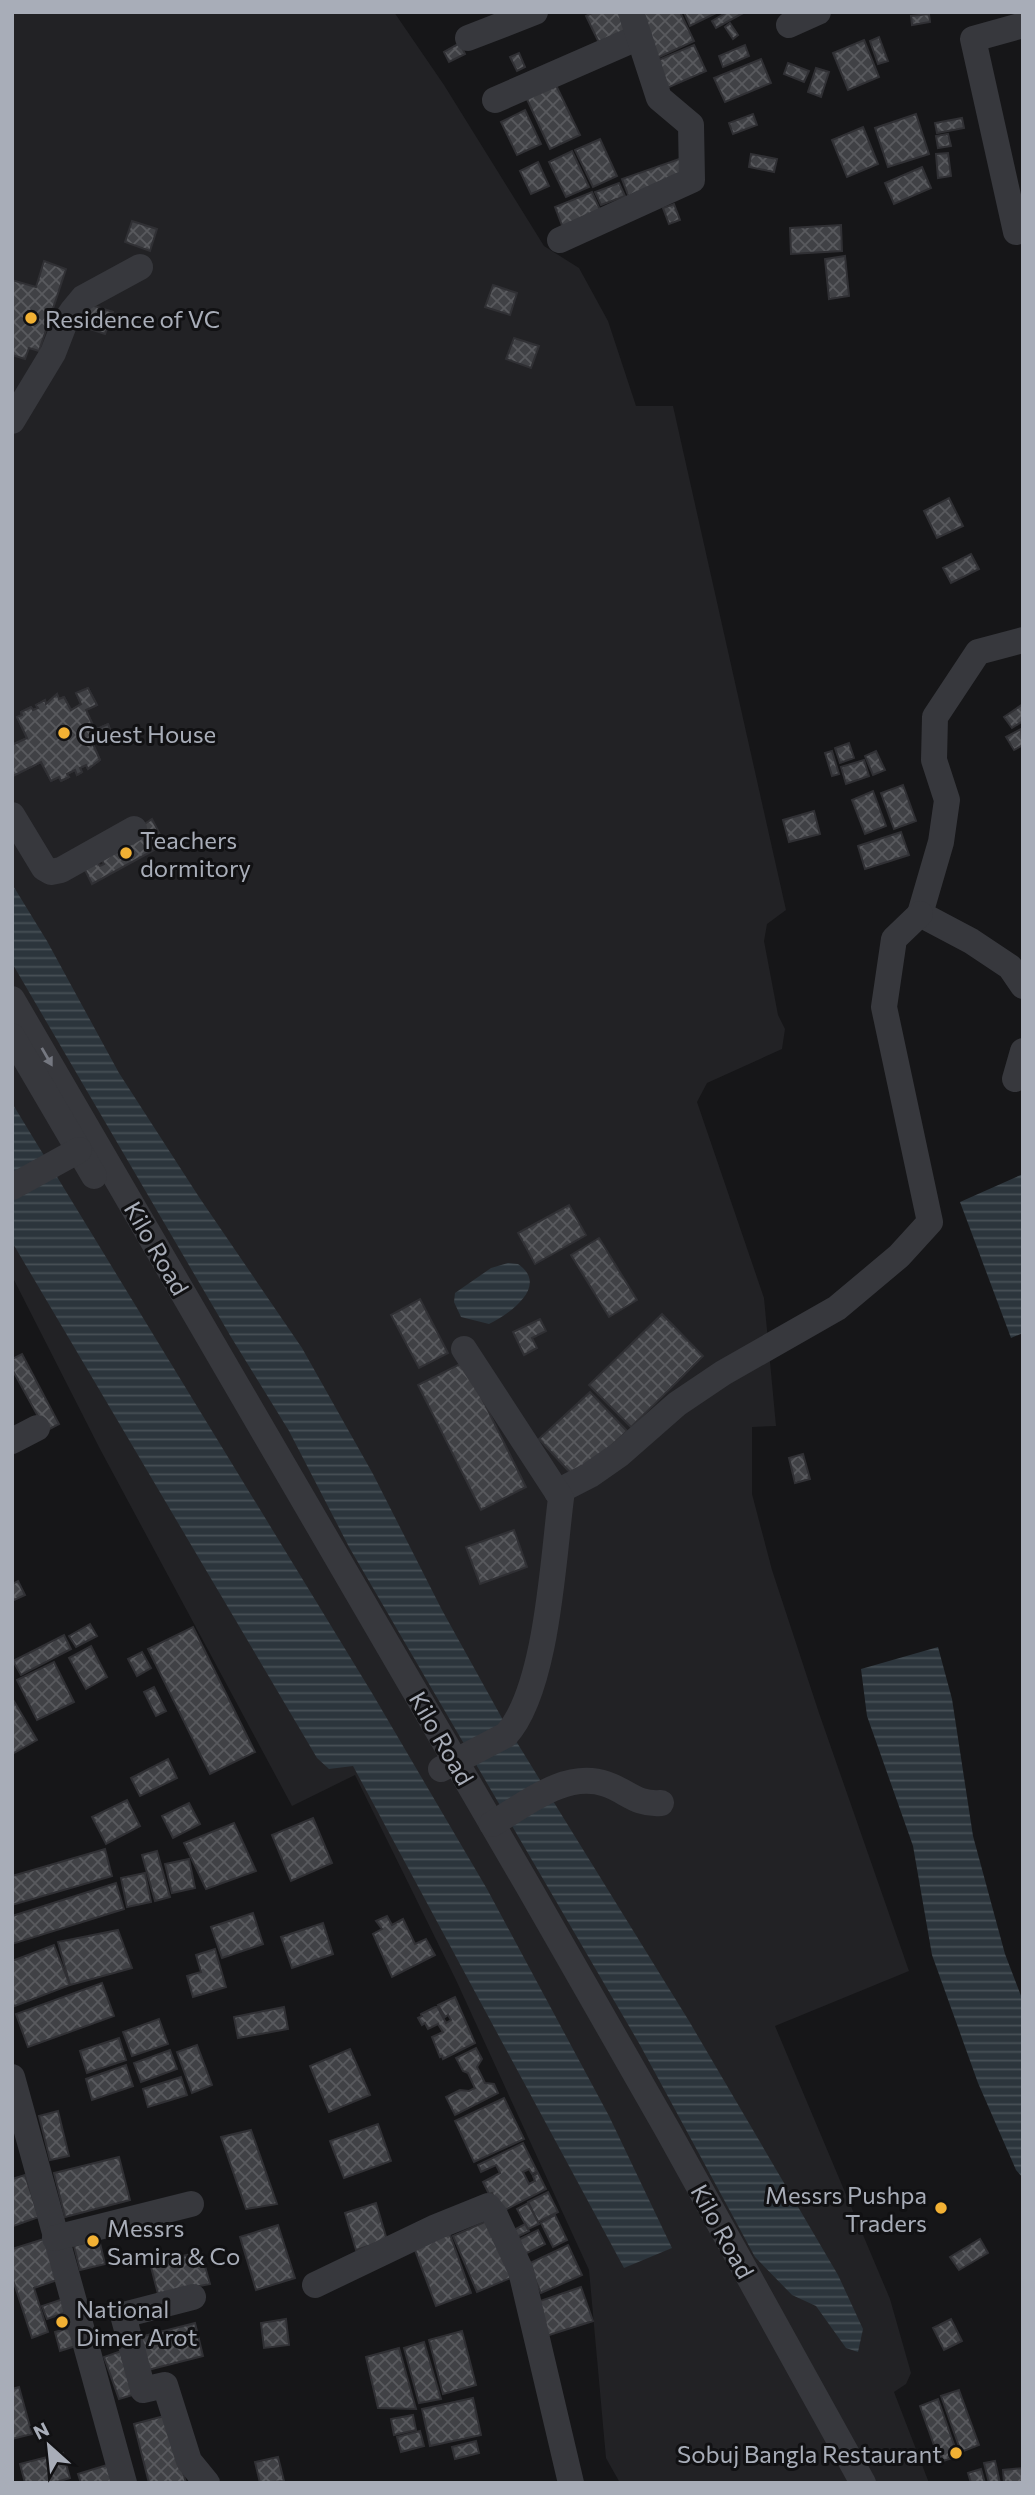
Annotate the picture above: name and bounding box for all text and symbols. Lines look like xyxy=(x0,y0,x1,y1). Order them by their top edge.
place label: Residence of VC xyxy=(45,304,220,333)
marker: Residence of VC xyxy=(23,310,39,326)
place label: Guest House xyxy=(78,719,216,748)
marker: Guest House xyxy=(56,725,72,741)
place label: Teachers dormitory xyxy=(140,825,251,882)
marker: Teachers dormitory xyxy=(118,845,134,861)
one-way arrow xyxy=(41,1048,53,1067)
street label: Kilo Road xyxy=(119,1196,195,1300)
street label: Kilo Road xyxy=(404,1686,480,1790)
street label: Kilo Road xyxy=(685,2179,761,2283)
place label: Messrs Pushpa Traders xyxy=(765,2180,927,2237)
marker: Messrs Pushpa Traders xyxy=(933,2200,949,2216)
place label: Messrs Samira & Co xyxy=(107,2213,240,2270)
marker: Messrs Samira & Co xyxy=(85,2233,101,2249)
place label: National Dimer Arot xyxy=(76,2294,198,2351)
marker: National Dimer Arot xyxy=(54,2314,70,2330)
north arrow xyxy=(14,2411,84,2481)
text: N xyxy=(29,2417,53,2444)
place label: Sobuj Bangla Restaurant xyxy=(677,2439,942,2468)
marker: Sobuj Bangla Restaurant xyxy=(948,2445,964,2461)

